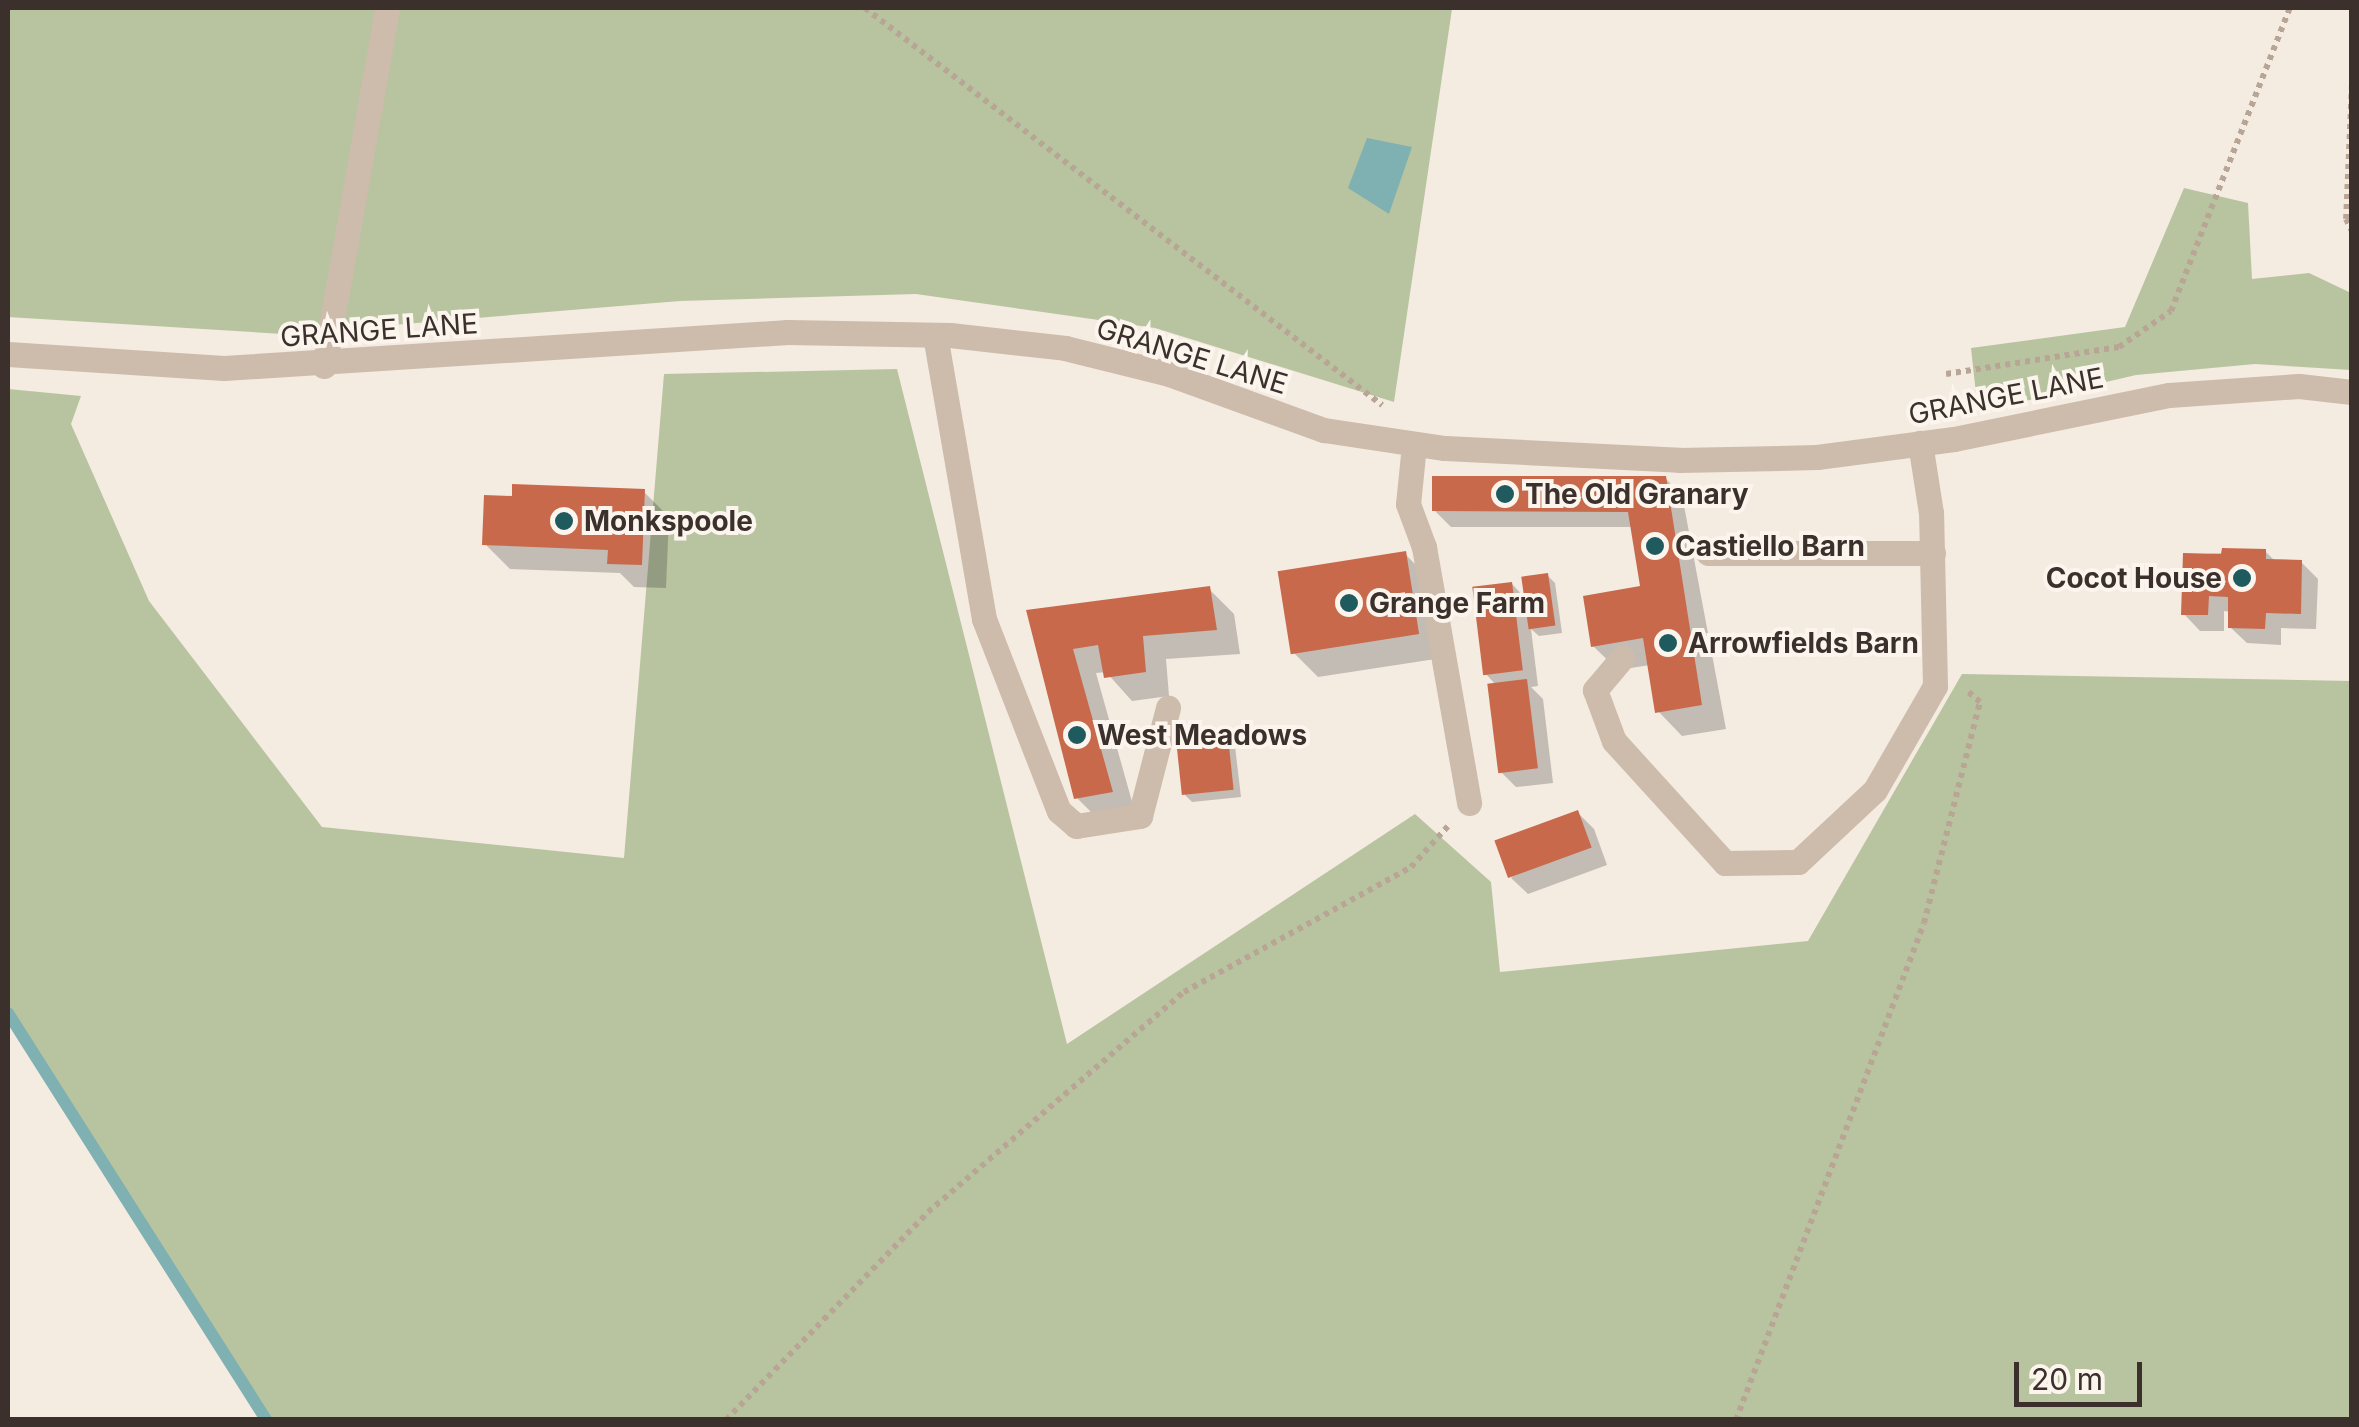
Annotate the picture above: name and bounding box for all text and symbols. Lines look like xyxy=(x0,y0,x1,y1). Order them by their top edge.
street label: GRANGE LANE xyxy=(279,306,479,354)
street label: GRANGE LANE xyxy=(1092,311,1292,401)
street label: GRANGE LANE xyxy=(1906,361,2106,431)
place label: The Old Granary xyxy=(1525,477,1749,511)
marker: The Old Granary xyxy=(1494,483,1516,505)
place label: Monkspoole xyxy=(584,504,753,538)
marker: Monkspoole xyxy=(553,510,575,532)
place label: Castiello Barn xyxy=(1675,529,1865,563)
marker: Castiello Barn xyxy=(1644,535,1666,557)
place label: Cocot House xyxy=(2046,561,2222,595)
marker: Cocot House xyxy=(2231,567,2253,589)
place label: Grange Farm xyxy=(1369,586,1545,620)
marker: Grange Farm xyxy=(1338,592,1360,614)
place label: Arrowfields Barn xyxy=(1688,626,1919,660)
marker: Arrowfields Barn xyxy=(1657,632,1679,654)
place label: West Meadows xyxy=(1097,718,1307,752)
marker: West Meadows xyxy=(1066,724,1088,746)
scale bar xyxy=(2019,1342,2146,1404)
text: 20 m xyxy=(2031,1361,2103,1397)

